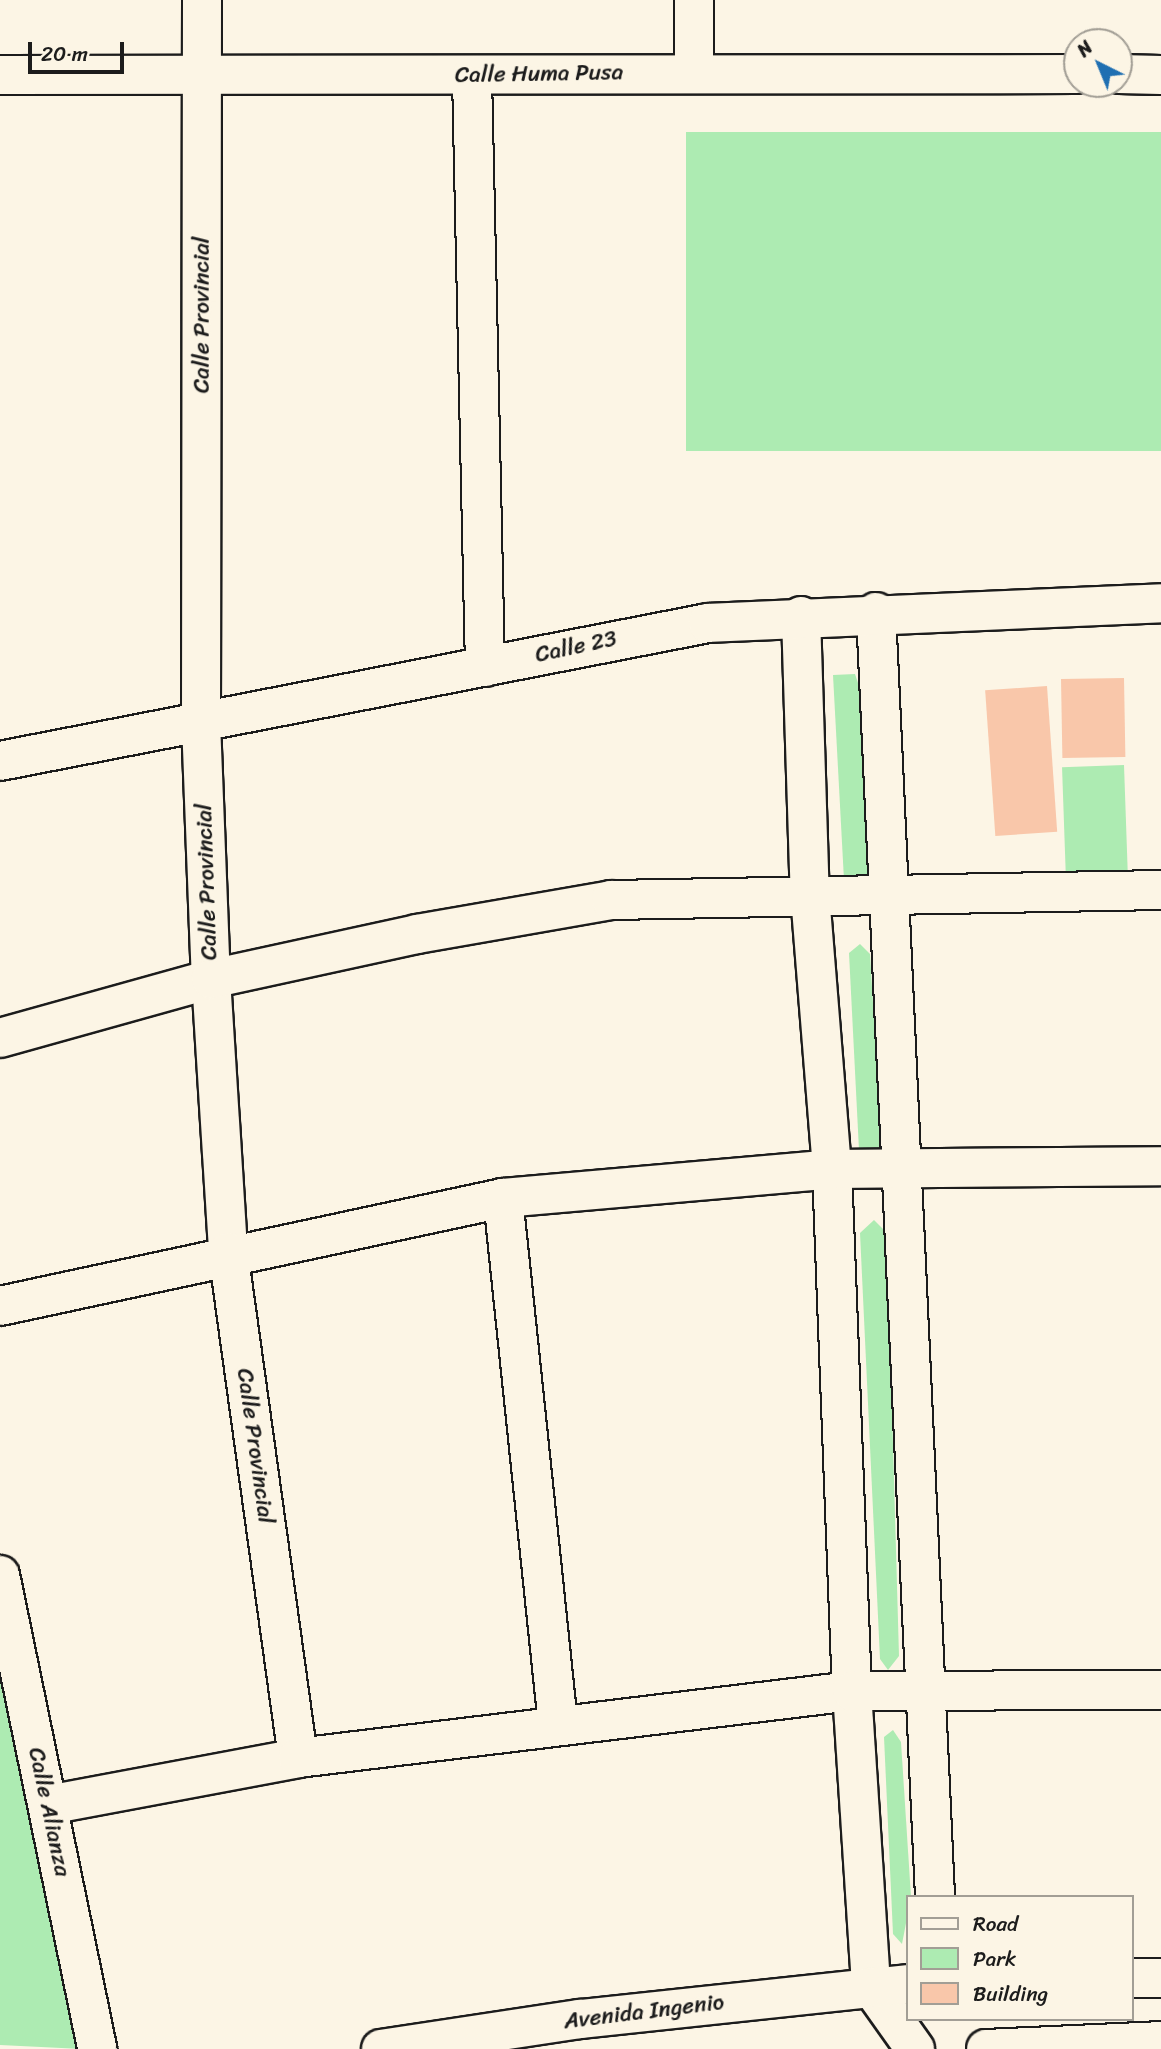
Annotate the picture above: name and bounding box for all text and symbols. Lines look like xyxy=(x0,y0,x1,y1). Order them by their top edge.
scale bar xyxy=(32,28,128,72)
north arrow xyxy=(1063,28,1133,98)
text: N xyxy=(1069,32,1101,65)
text: 20 m xyxy=(41,35,88,73)
street label: Calle Huma Pusa xyxy=(454,59,624,89)
street label: Calle Provincial xyxy=(188,236,216,394)
street label: Calle 23 xyxy=(533,625,619,669)
street label: Calle Provincial xyxy=(190,803,224,961)
street label: Calle Provincial xyxy=(230,1366,280,1526)
street label: Calle Alianza xyxy=(22,1745,76,1879)
legend xyxy=(906,1895,1133,2021)
text: Road xyxy=(973,1905,1018,1943)
text: Park xyxy=(973,1940,1016,1978)
text: Building xyxy=(973,1975,1048,2013)
street label: Avenida Ingenio xyxy=(562,1988,726,2036)

